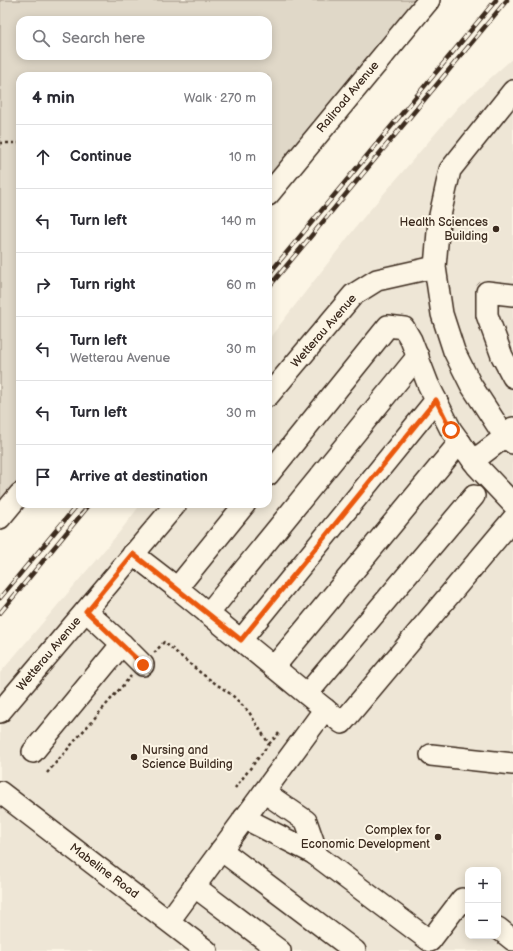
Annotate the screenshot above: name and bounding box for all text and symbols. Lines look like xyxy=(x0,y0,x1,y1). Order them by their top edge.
search box xyxy=(16,16,272,60)
icon: search xyxy=(30,27,52,49)
text: Search here xyxy=(62,29,145,48)
street label: Railroad Avenue xyxy=(314,58,382,136)
text: 4 min xyxy=(32,88,75,108)
text: Walk · 270 m xyxy=(184,90,256,106)
icon: ahead xyxy=(32,146,54,168)
text: Continue xyxy=(70,147,132,166)
text: 10 m xyxy=(229,149,256,165)
icon: left xyxy=(32,210,54,232)
text: Turn left xyxy=(70,211,127,230)
text: 140 m xyxy=(221,213,256,229)
place label: Health Sciences Building xyxy=(400,215,488,244)
marker: Health Sciences Building xyxy=(491,224,501,234)
icon: right xyxy=(32,274,54,296)
text: Turn right xyxy=(70,275,135,294)
text: 60 m xyxy=(226,277,256,293)
street label: Wetterau Avenue xyxy=(288,291,360,371)
text: Turn left xyxy=(70,331,127,350)
icon: left xyxy=(32,338,54,360)
text: 30 m xyxy=(226,341,256,357)
text: Wetterau Avenue xyxy=(70,350,170,366)
icon: left xyxy=(32,402,54,424)
text: Turn left xyxy=(70,403,127,422)
text: 30 m xyxy=(226,405,256,421)
route start xyxy=(442,421,460,439)
icon: arrive xyxy=(32,466,54,488)
text: Arrive at destination xyxy=(70,467,208,486)
street label: Wetterau Avenue xyxy=(13,614,85,694)
route end xyxy=(134,656,152,674)
place label: Nursing and Science Building xyxy=(142,743,233,772)
marker: Nursing and Science Building xyxy=(129,752,139,762)
place label: Complex for Economic Development xyxy=(301,823,431,852)
marker: Complex for Economic Development xyxy=(433,832,443,842)
street label: Mabeline Road xyxy=(66,840,142,902)
map controls xyxy=(465,867,501,939)
button: + xyxy=(465,867,501,903)
button: − xyxy=(465,903,501,939)

